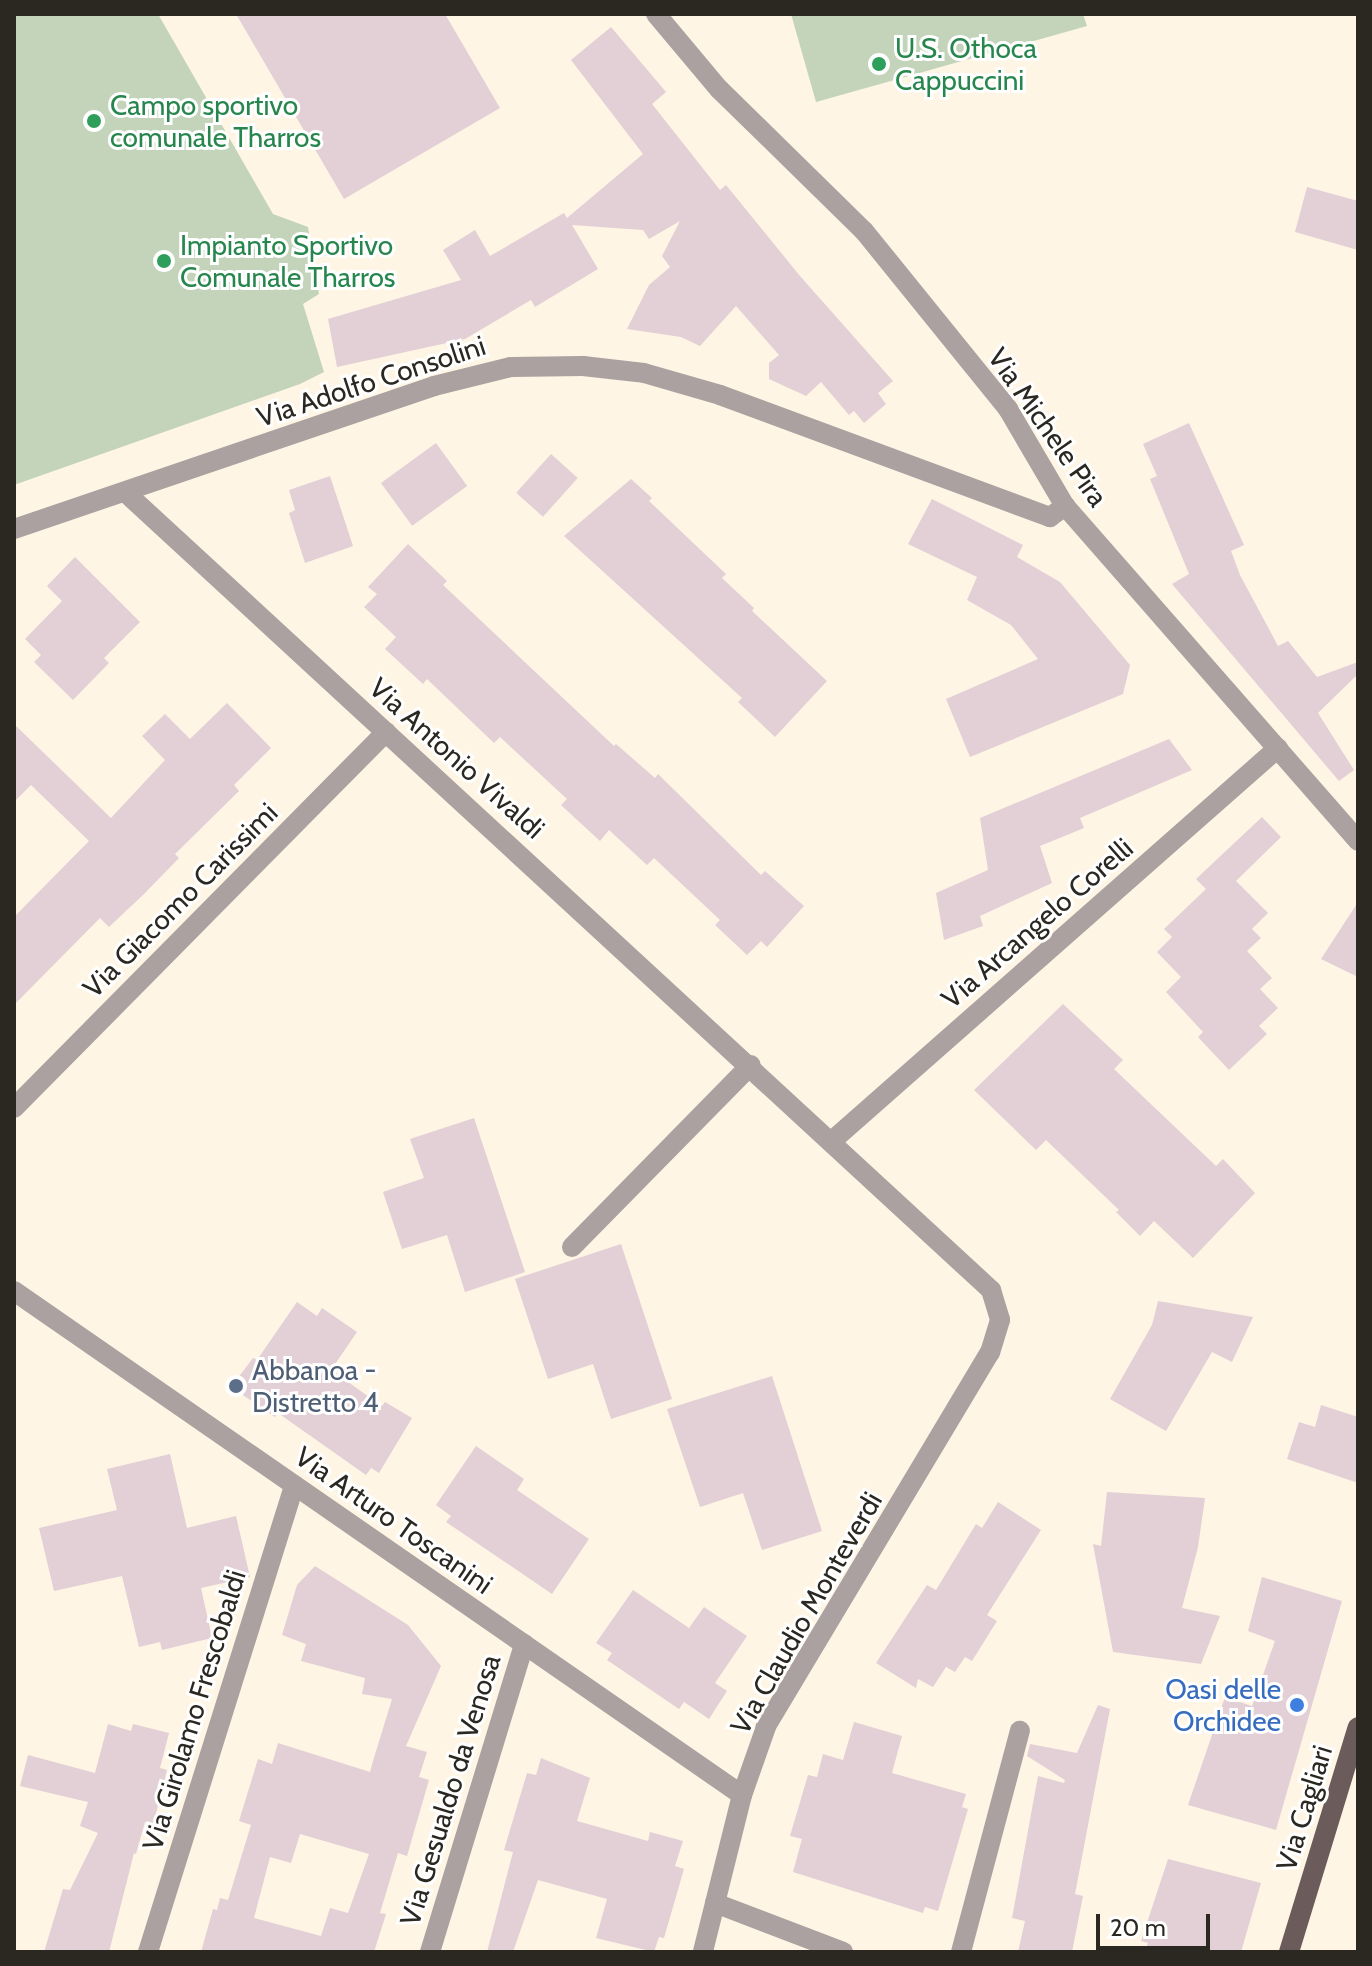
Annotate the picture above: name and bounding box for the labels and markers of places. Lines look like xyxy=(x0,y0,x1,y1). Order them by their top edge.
place label: U.S. Othoca Cappuccini xyxy=(895,31,1037,97)
marker: U.S. Othoca Cappuccini xyxy=(870,55,888,73)
place label: Campo sportivo comunale Tharros xyxy=(110,88,321,154)
marker: Campo sportivo comunale Tharros xyxy=(85,112,103,130)
place label: Impianto Sportivo Comunale Tharros xyxy=(180,228,395,294)
marker: Impianto Sportivo Comunale Tharros xyxy=(155,252,173,270)
place label: Abbanoa - Distretto 4 xyxy=(252,1353,379,1419)
marker: Abbanoa - Distretto 4 xyxy=(227,1377,245,1395)
place label: Oasi delle Orchidee xyxy=(1165,1672,1281,1738)
marker: Oasi delle Orchidee xyxy=(1288,1696,1306,1714)

